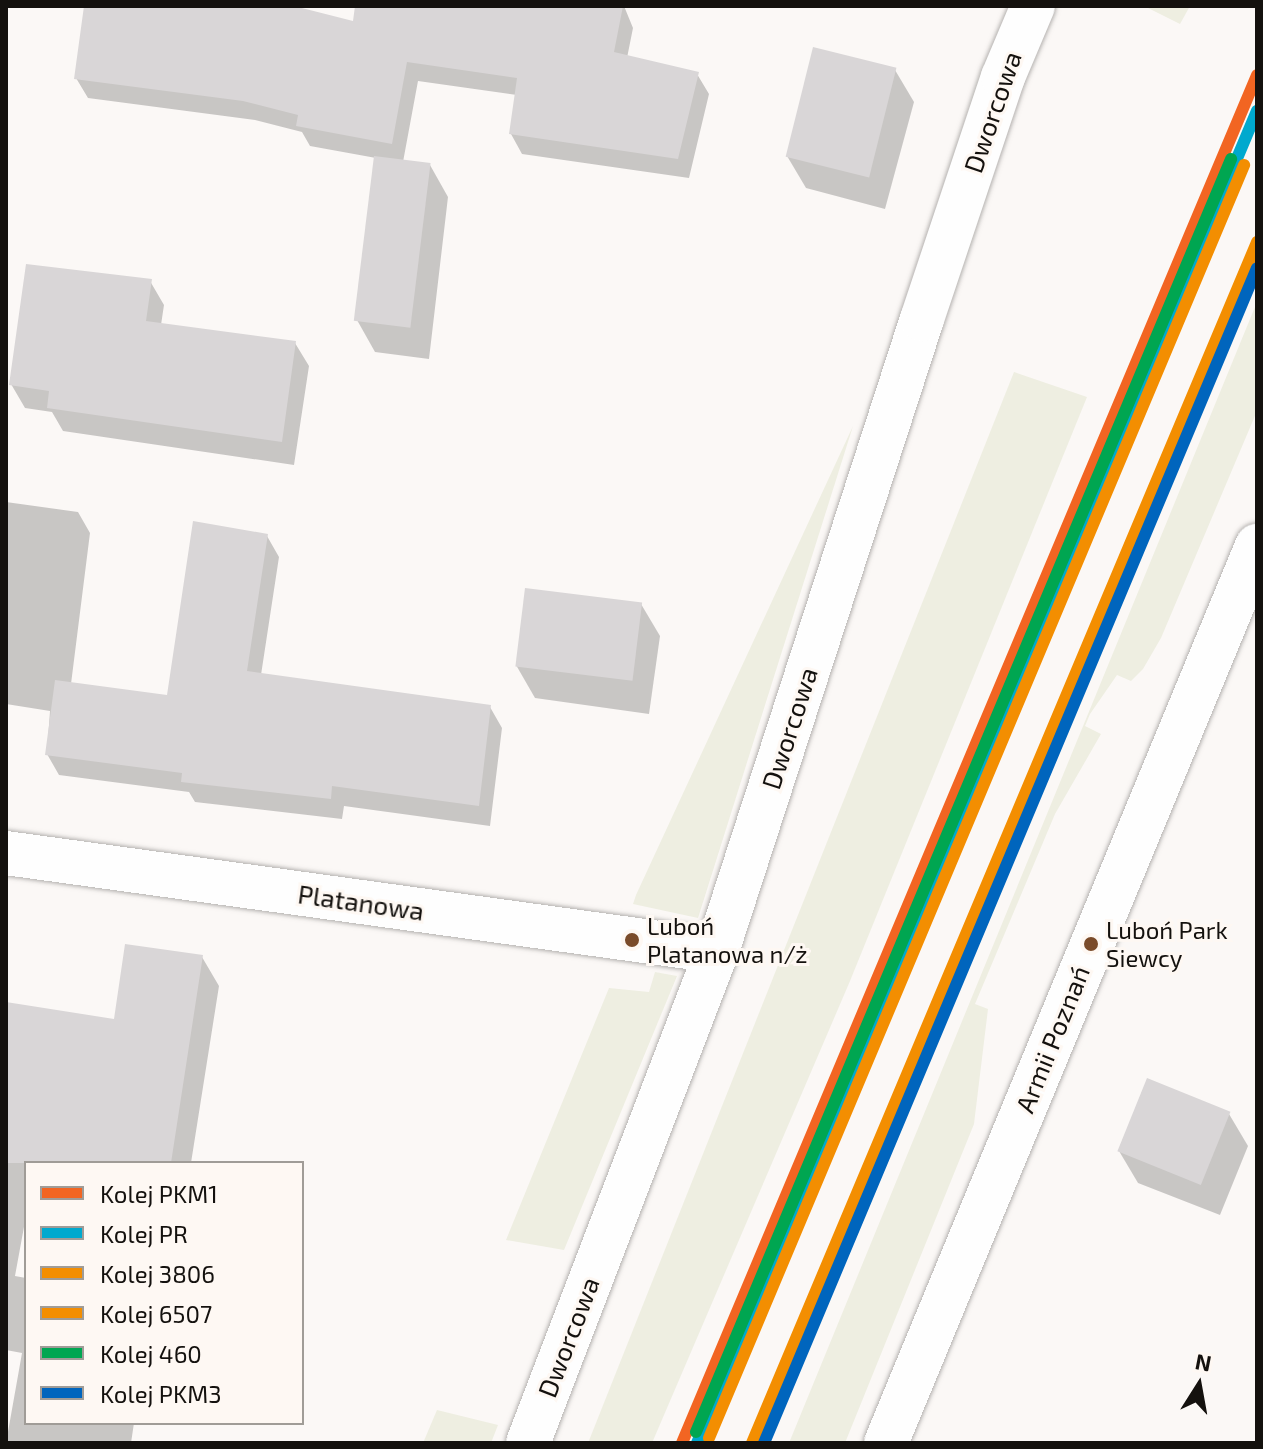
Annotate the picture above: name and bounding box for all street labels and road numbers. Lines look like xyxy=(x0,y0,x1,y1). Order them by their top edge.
street label: Dworcowa xyxy=(957,47,1027,177)
street label: Dworcowa xyxy=(755,663,823,793)
street label: Platanowa xyxy=(296,878,426,926)
street label: Armii Poznań xyxy=(1008,961,1096,1117)
street label: Dworcowa xyxy=(531,1272,605,1402)

